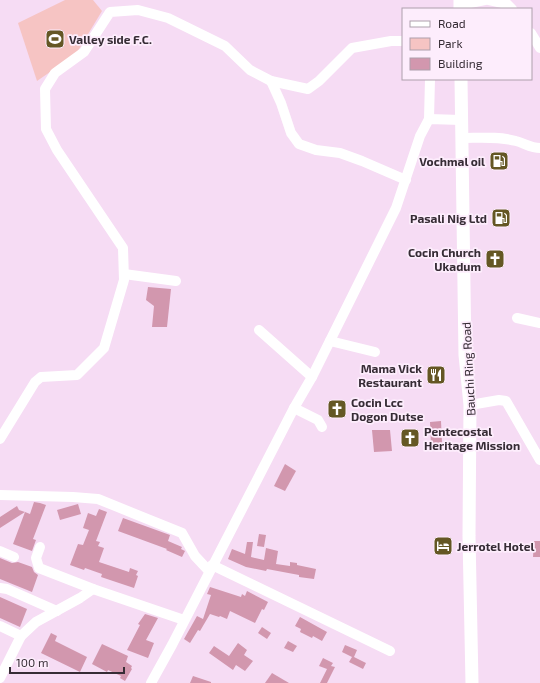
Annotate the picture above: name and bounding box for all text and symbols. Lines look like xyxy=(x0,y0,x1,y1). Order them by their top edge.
legend xyxy=(402,8,532,80)
text: Road xyxy=(438,16,466,30)
sports icon: Valley side F.C. xyxy=(44,28,66,50)
place label: Valley side F.C. xyxy=(69,32,152,47)
text: Park xyxy=(438,36,463,50)
text: Building xyxy=(438,56,483,70)
fuel station icon: Vochmal oil xyxy=(488,150,510,172)
place label: Vochmal oil xyxy=(419,154,485,168)
fuel station icon: Pasali Nig Ltd xyxy=(490,207,512,229)
place label: Pasali Nig Ltd xyxy=(410,211,487,225)
place label: Cocin Church Ukadum xyxy=(408,245,481,273)
church icon: Cocin Church Ukadum xyxy=(484,248,506,270)
street label: Bauchi Ring Road xyxy=(459,322,477,416)
place label: Mama Vick Restaurant xyxy=(358,361,422,389)
restaurant icon: Mama Vick Restaurant xyxy=(425,364,447,386)
place label: Cocin Lcc Dogon Dutse xyxy=(351,395,424,423)
church icon: Cocin Lcc Dogon Dutse xyxy=(326,398,348,420)
place label: Pentecostal Heritage Mission xyxy=(424,424,520,452)
church icon: Pentecostal Heritage Mission xyxy=(399,427,421,449)
hotel icon: Jerrotel Hotel xyxy=(432,535,454,557)
place label: Jerrotel Hotel xyxy=(457,539,534,553)
scale bar xyxy=(10,649,124,675)
text: 100 m xyxy=(16,655,48,669)

